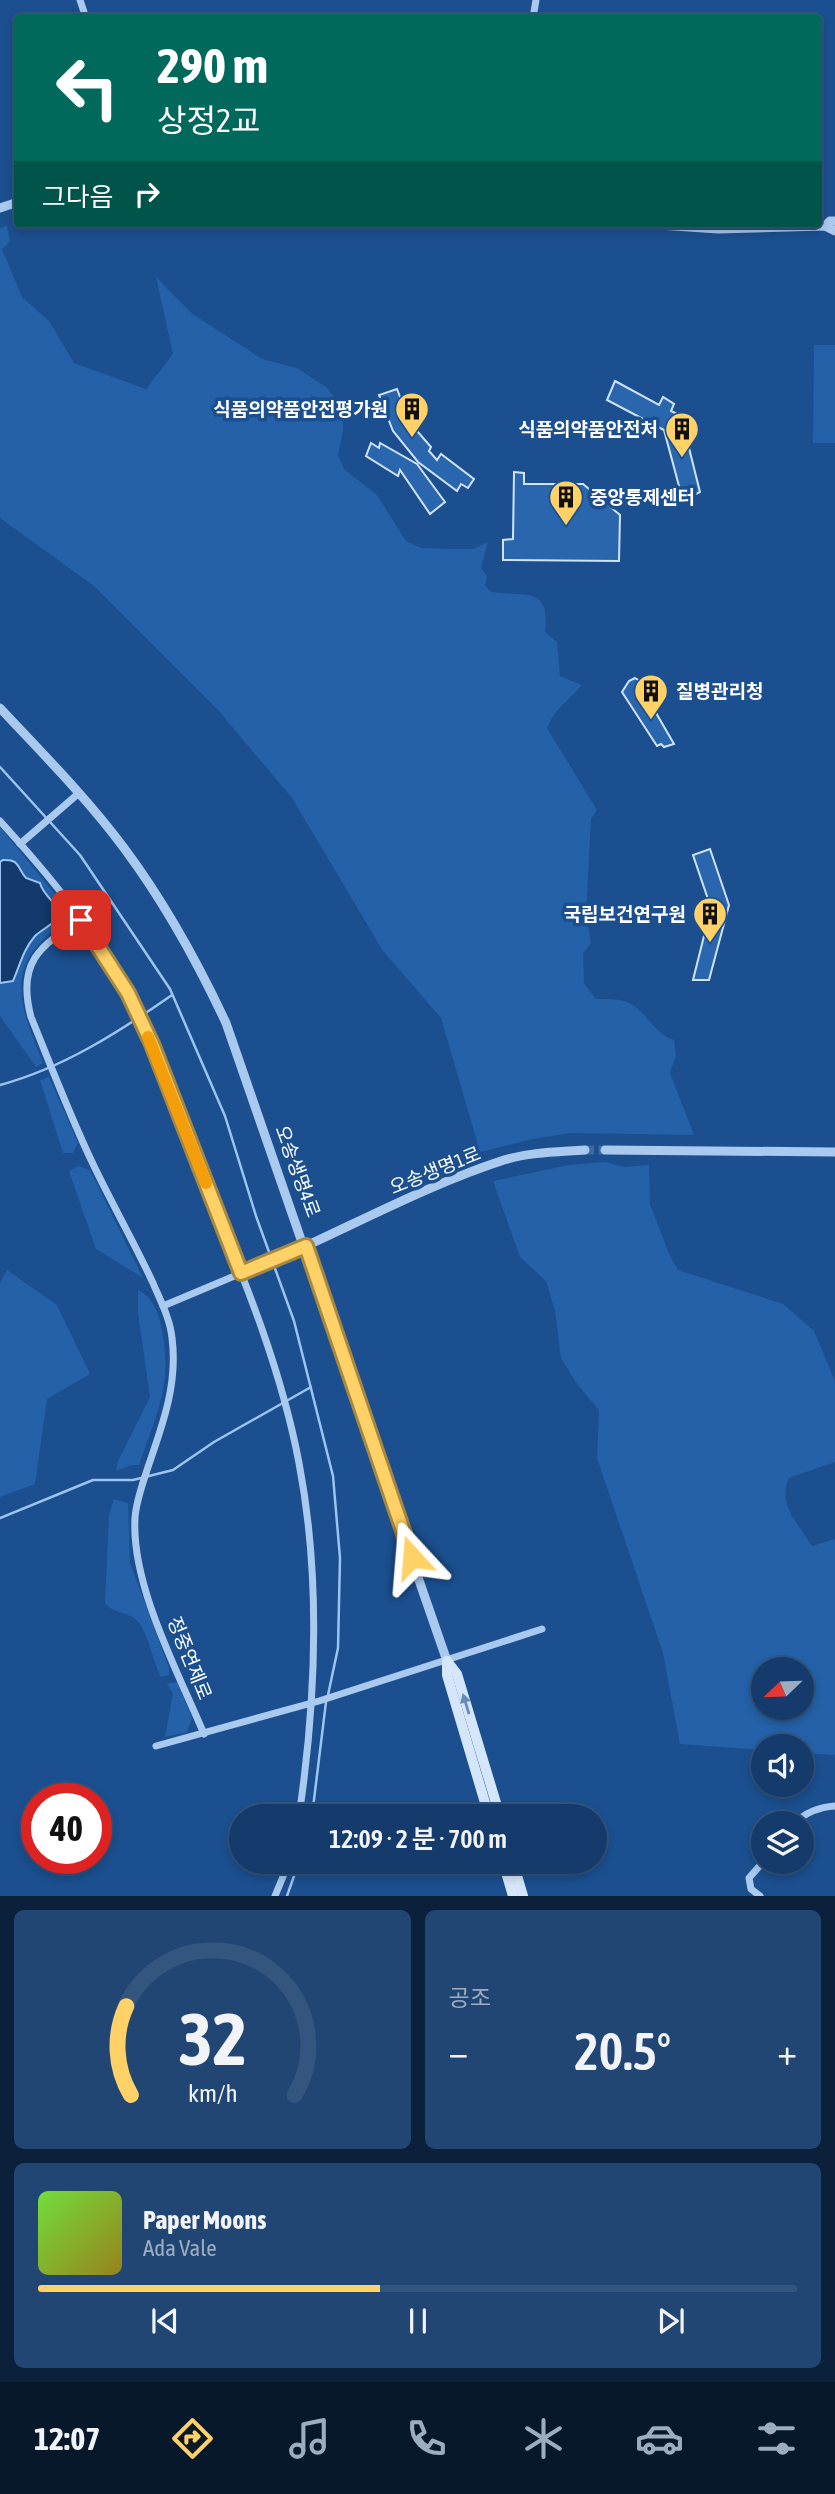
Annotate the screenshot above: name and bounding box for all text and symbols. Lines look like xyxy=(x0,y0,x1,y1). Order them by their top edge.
text: 290 m xyxy=(157,37,268,93)
icon: left xyxy=(42,42,133,133)
text: 상정2교 xyxy=(157,102,260,139)
icon: right xyxy=(128,175,166,213)
text: 그다음 xyxy=(42,182,114,212)
building icon: 식품의약품안전평가원 xyxy=(393,390,431,439)
place label: 식품의약품안전평가원 xyxy=(213,398,388,420)
building icon: 식품의약품안전처 xyxy=(663,410,701,459)
place label: 식품의약품안전처 xyxy=(518,418,658,440)
building icon: 중앙통제센터 xyxy=(547,478,585,527)
place label: 중앙통제센터 xyxy=(590,486,695,508)
building icon: 질병관리청 xyxy=(632,672,670,721)
place label: 질병관리청 xyxy=(676,680,763,702)
pin xyxy=(51,890,111,950)
building icon: 국립보건연구원 xyxy=(691,895,729,944)
icon: arrive xyxy=(62,901,100,939)
place label: 국립보건연구원 xyxy=(564,903,686,925)
street label: 오송생명4로 xyxy=(271,1122,325,1220)
street label: 오송생명1로 xyxy=(386,1142,484,1198)
position arrow xyxy=(375,1520,449,1594)
street label: 정중연제로 xyxy=(163,1613,217,1703)
north arrow xyxy=(751,1657,814,1720)
map controls xyxy=(751,1657,814,1874)
one-way arrow xyxy=(461,1693,471,1714)
button: sound xyxy=(751,1734,814,1797)
speed limit sign: 40 xyxy=(21,1783,112,1874)
button: layers xyxy=(751,1811,814,1874)
text: 12:09 · 2 분 · 700 m xyxy=(329,1824,507,1854)
text: 공조 xyxy=(449,1985,491,2011)
text: 32 xyxy=(178,1998,246,2081)
text: 20.5° xyxy=(574,2021,671,2081)
text: − xyxy=(449,2030,468,2073)
text: + xyxy=(777,2030,797,2073)
text: km/h xyxy=(187,2079,237,2107)
text: Paper Moons xyxy=(143,2205,266,2235)
text: Ada Vale xyxy=(143,2235,217,2261)
icon: previous xyxy=(146,2302,184,2340)
icon: pause xyxy=(399,2302,437,2340)
icon: next xyxy=(652,2302,690,2340)
icon: directions xyxy=(168,2414,217,2463)
icon: music xyxy=(285,2414,334,2463)
icon: phone xyxy=(402,2414,451,2463)
icon: climate xyxy=(519,2414,568,2463)
icon: car xyxy=(635,2414,684,2463)
icon: filters xyxy=(752,2414,801,2463)
text: 12:07 xyxy=(34,2420,100,2457)

